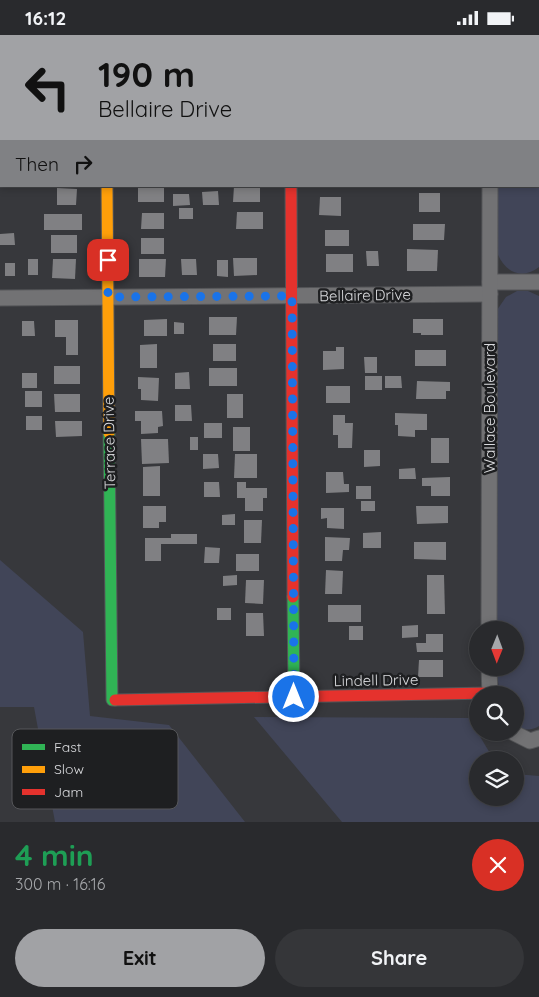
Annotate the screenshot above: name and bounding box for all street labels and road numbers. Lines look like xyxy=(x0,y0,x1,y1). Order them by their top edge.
street label: Bellaire Drive xyxy=(319,285,411,305)
street label: Wallace Boulevard xyxy=(480,343,499,473)
street label: Terrace Drive xyxy=(99,397,119,489)
street label: Lindell Drive xyxy=(334,670,418,690)

